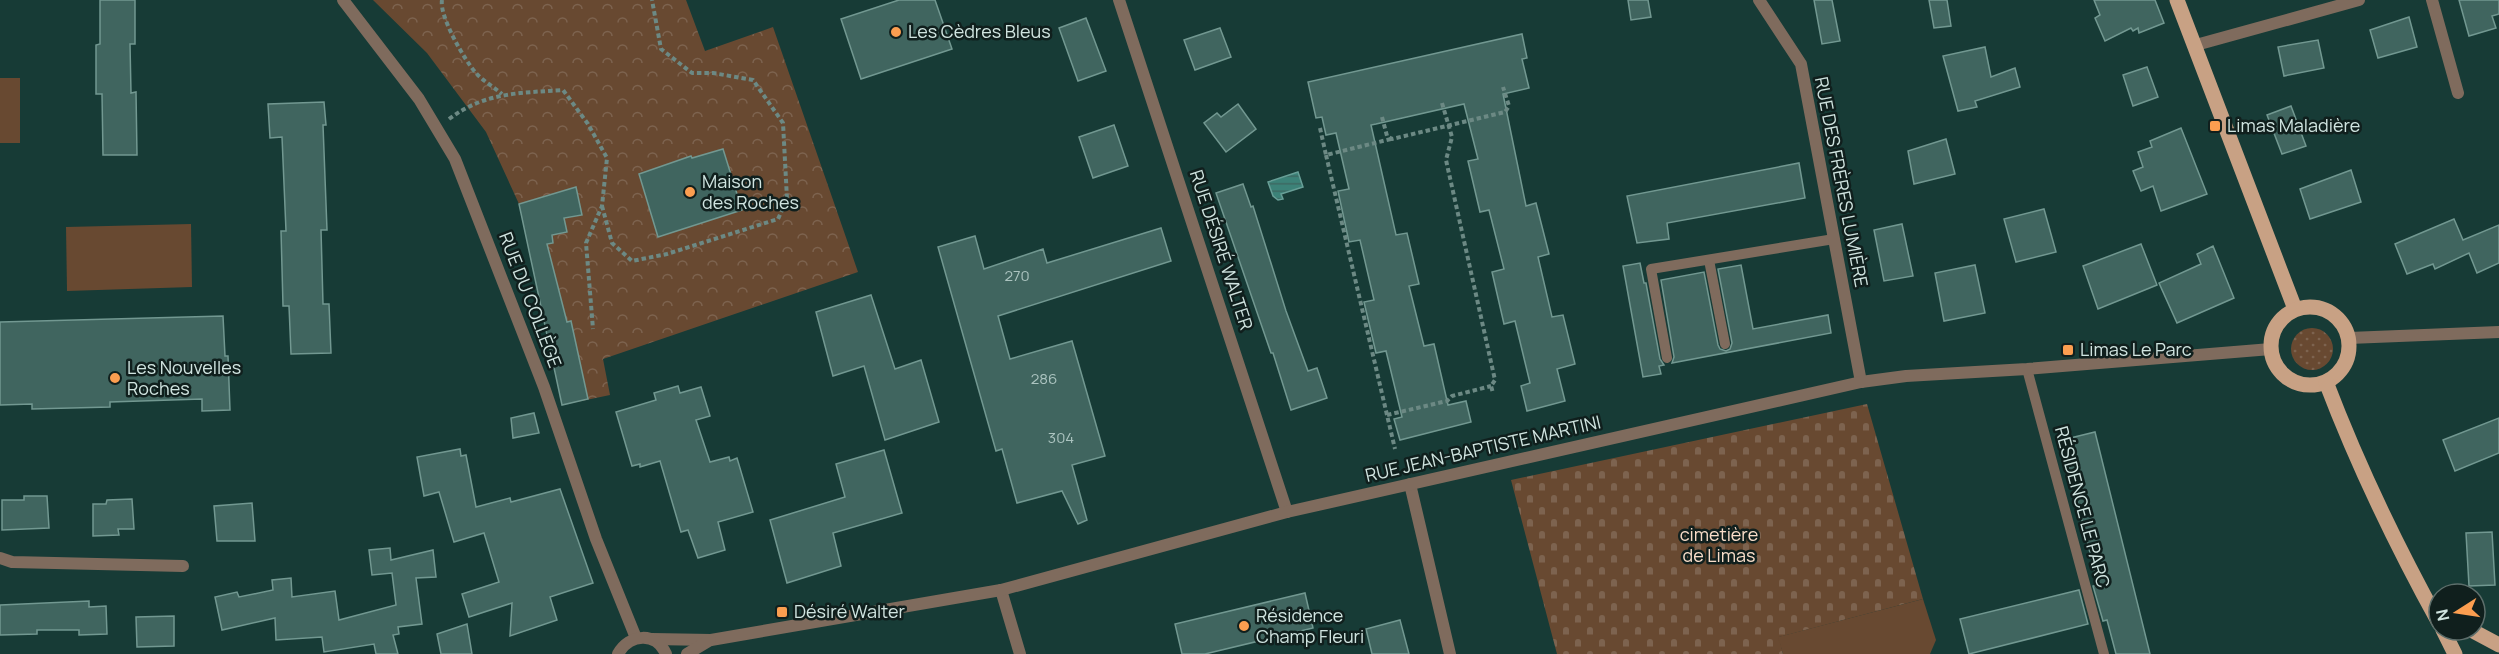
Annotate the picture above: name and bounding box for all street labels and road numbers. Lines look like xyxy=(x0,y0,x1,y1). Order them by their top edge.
street label: RUE DES FRÈRES LUMIÈRE xyxy=(1810,75,1874,289)
street label: RUE DÉSIRÉ WALTER xyxy=(1185,167,1259,333)
street label: RUE DU COLLÈGE xyxy=(494,229,568,371)
street label: RUE JEAN-BAPTISTE MARTINI xyxy=(1363,409,1603,487)
street label: RÉSIDENCE LE PARC xyxy=(2050,423,2116,590)

